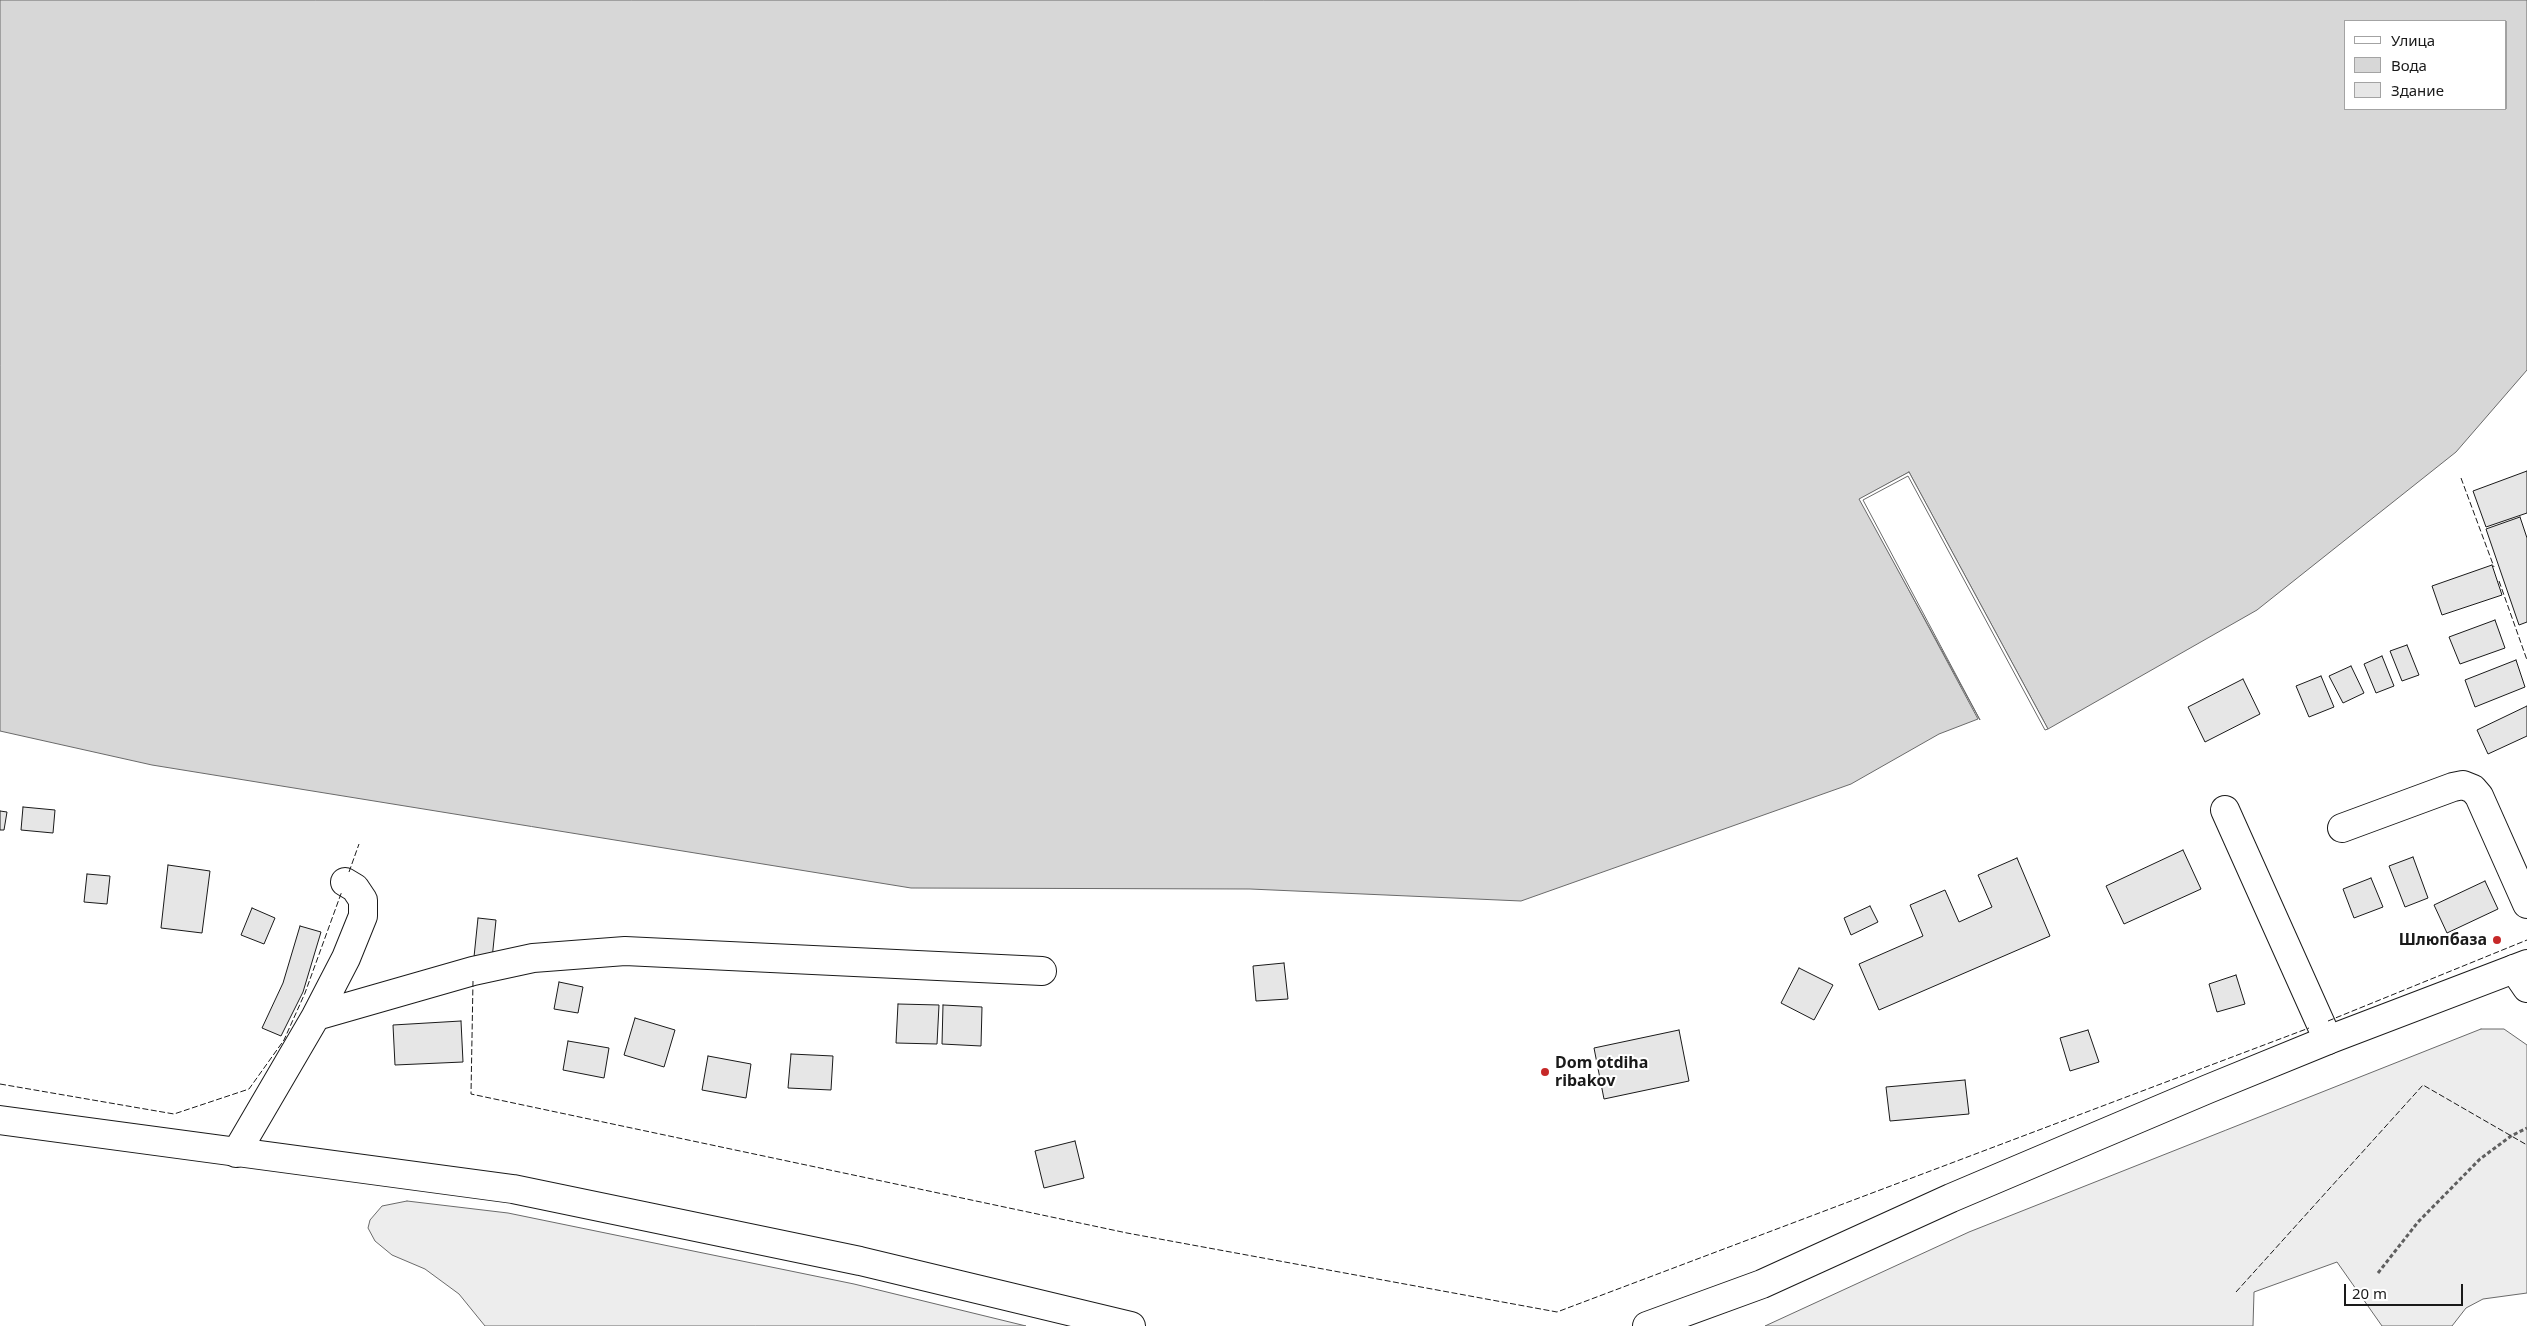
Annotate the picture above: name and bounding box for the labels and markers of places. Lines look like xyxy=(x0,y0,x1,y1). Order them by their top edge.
place label: Шлюпбаза xyxy=(2399,930,2487,950)
marker: Шлюпбаза xyxy=(2491,934,2503,946)
place label: Dom otdiha ribakov xyxy=(1555,1053,1648,1091)
marker: Dom otdiha ribakov xyxy=(1539,1066,1551,1078)

